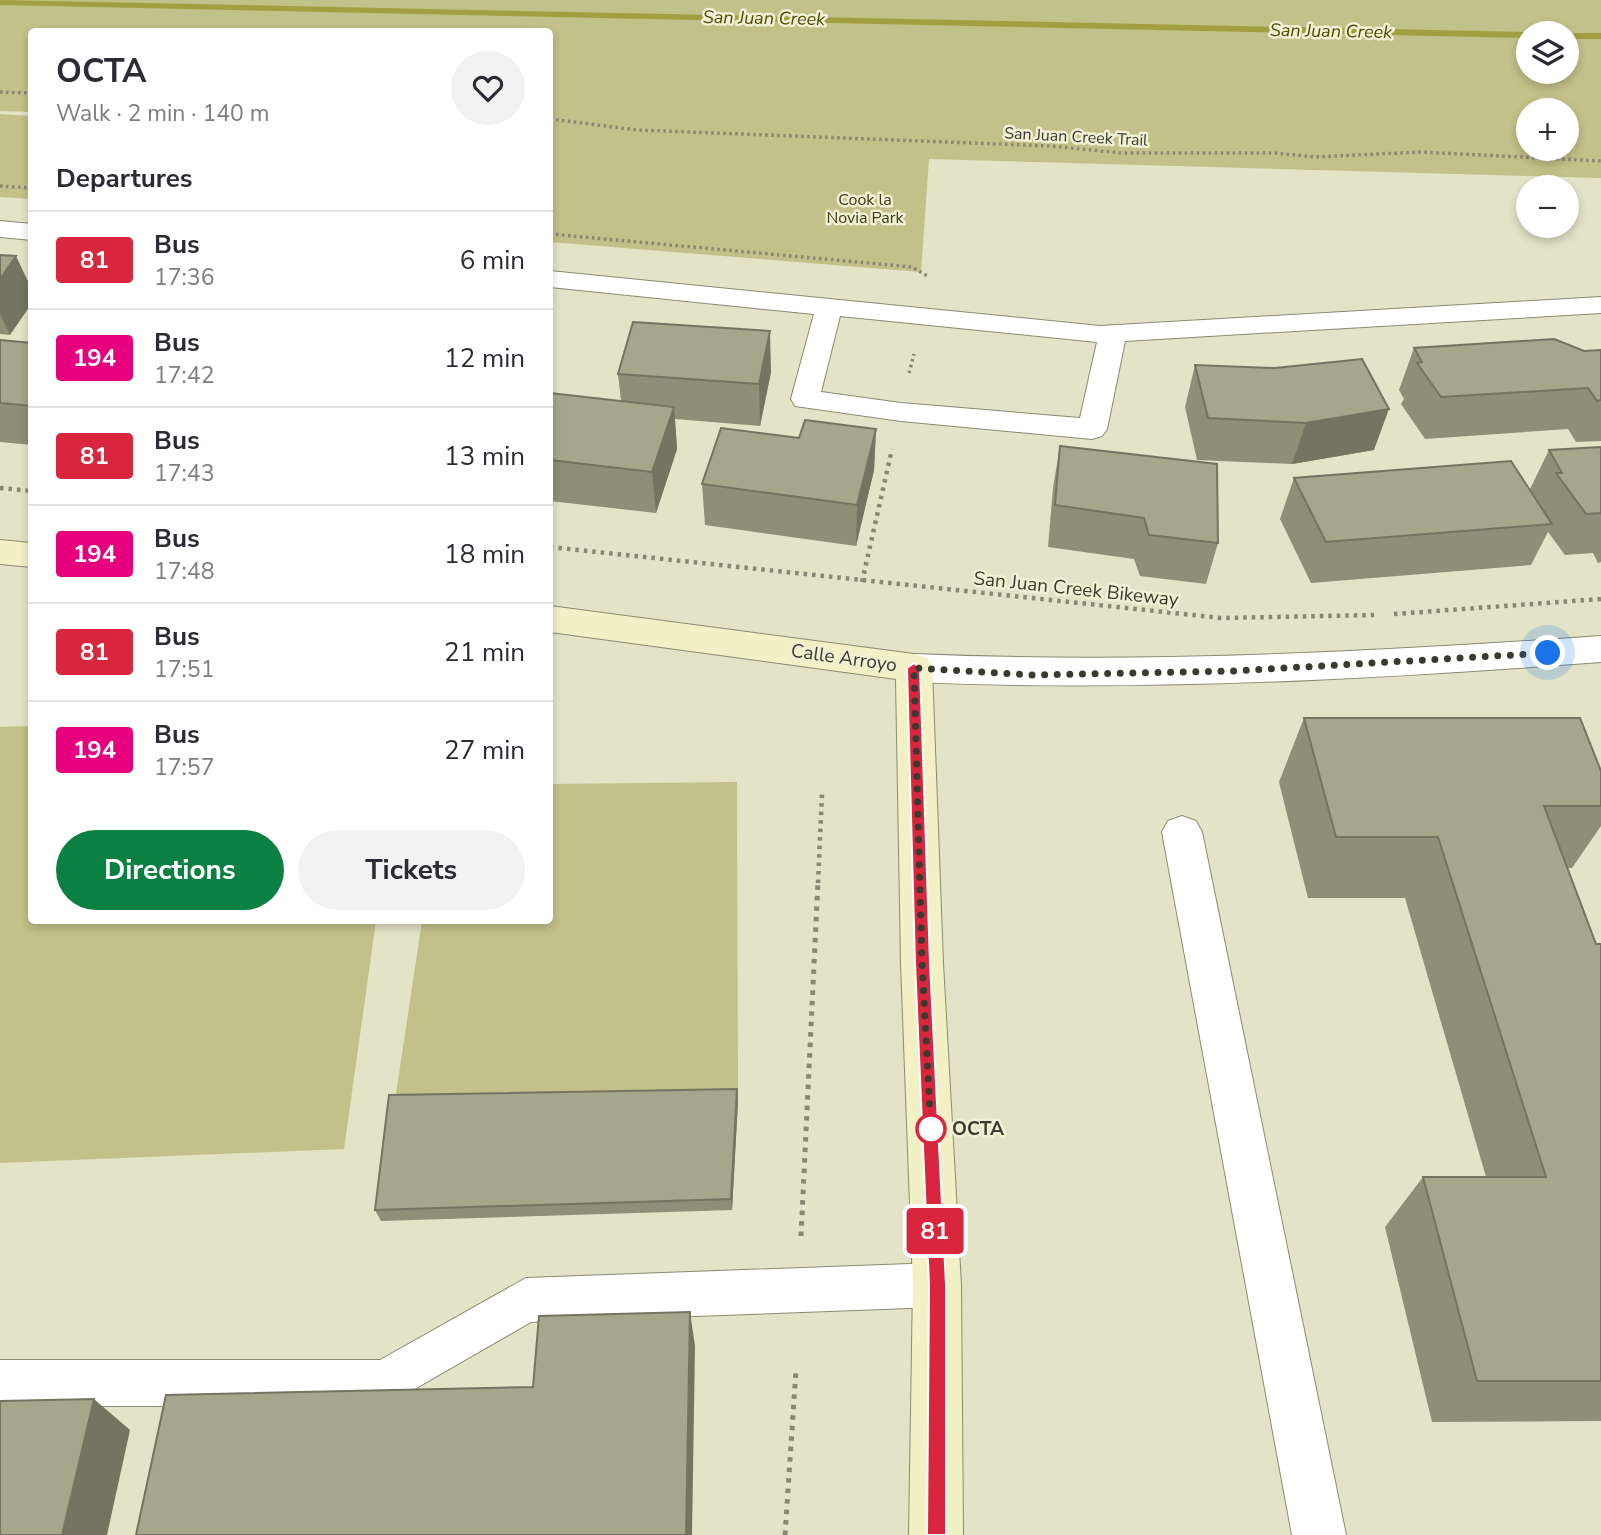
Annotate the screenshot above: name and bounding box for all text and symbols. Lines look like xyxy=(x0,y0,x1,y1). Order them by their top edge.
water label: San Juan Creek xyxy=(703,5,826,31)
water label: San Juan Creek xyxy=(1270,18,1393,44)
map controls xyxy=(1516,21,1579,238)
button: layers xyxy=(1516,21,1579,84)
text: OCTA xyxy=(56,49,146,94)
button: heart xyxy=(451,51,525,125)
text: Walk · 2 min · 140 m xyxy=(56,98,269,129)
button: + xyxy=(1516,98,1579,161)
street label: San Juan Creek Trail xyxy=(1004,122,1149,152)
text: Departures xyxy=(56,161,192,196)
button: − xyxy=(1516,175,1579,238)
park label: Cook la Novia Park xyxy=(826,189,905,229)
text: Bus xyxy=(154,227,200,262)
text: 6 min xyxy=(460,243,525,278)
text: 81 xyxy=(80,244,109,276)
text: 17:36 xyxy=(154,262,214,293)
text: Bus xyxy=(154,325,200,360)
text: 12 min xyxy=(444,341,525,376)
text: 194 xyxy=(73,342,116,374)
text: 17:42 xyxy=(154,360,214,391)
text: Bus xyxy=(154,423,200,458)
text: 13 min xyxy=(444,439,525,474)
text: 81 xyxy=(80,440,109,472)
text: 17:43 xyxy=(154,458,214,489)
text: Bus xyxy=(154,521,200,556)
text: 18 min xyxy=(444,537,525,572)
text: 194 xyxy=(73,538,116,570)
text: 17:48 xyxy=(154,556,214,587)
street label: San Juan Creek Bikeway xyxy=(972,565,1180,613)
text: Bus xyxy=(154,619,200,654)
text: 21 min xyxy=(444,635,525,670)
your location xyxy=(1530,635,1565,670)
text: 81 xyxy=(80,636,109,668)
street label: Calle Arroyo xyxy=(789,638,899,678)
text: 17:51 xyxy=(154,654,214,685)
text: Bus xyxy=(154,717,200,752)
text: 27 min xyxy=(444,733,525,768)
text: 194 xyxy=(73,734,116,766)
text: 17:57 xyxy=(154,752,214,783)
button: Directions xyxy=(56,830,284,910)
button: Tickets xyxy=(298,830,525,910)
marker: OCTA xyxy=(916,1114,946,1144)
place label: OCTA xyxy=(952,1116,1005,1142)
line badge: 81 xyxy=(904,1208,967,1254)
text: 81 xyxy=(921,1215,949,1247)

